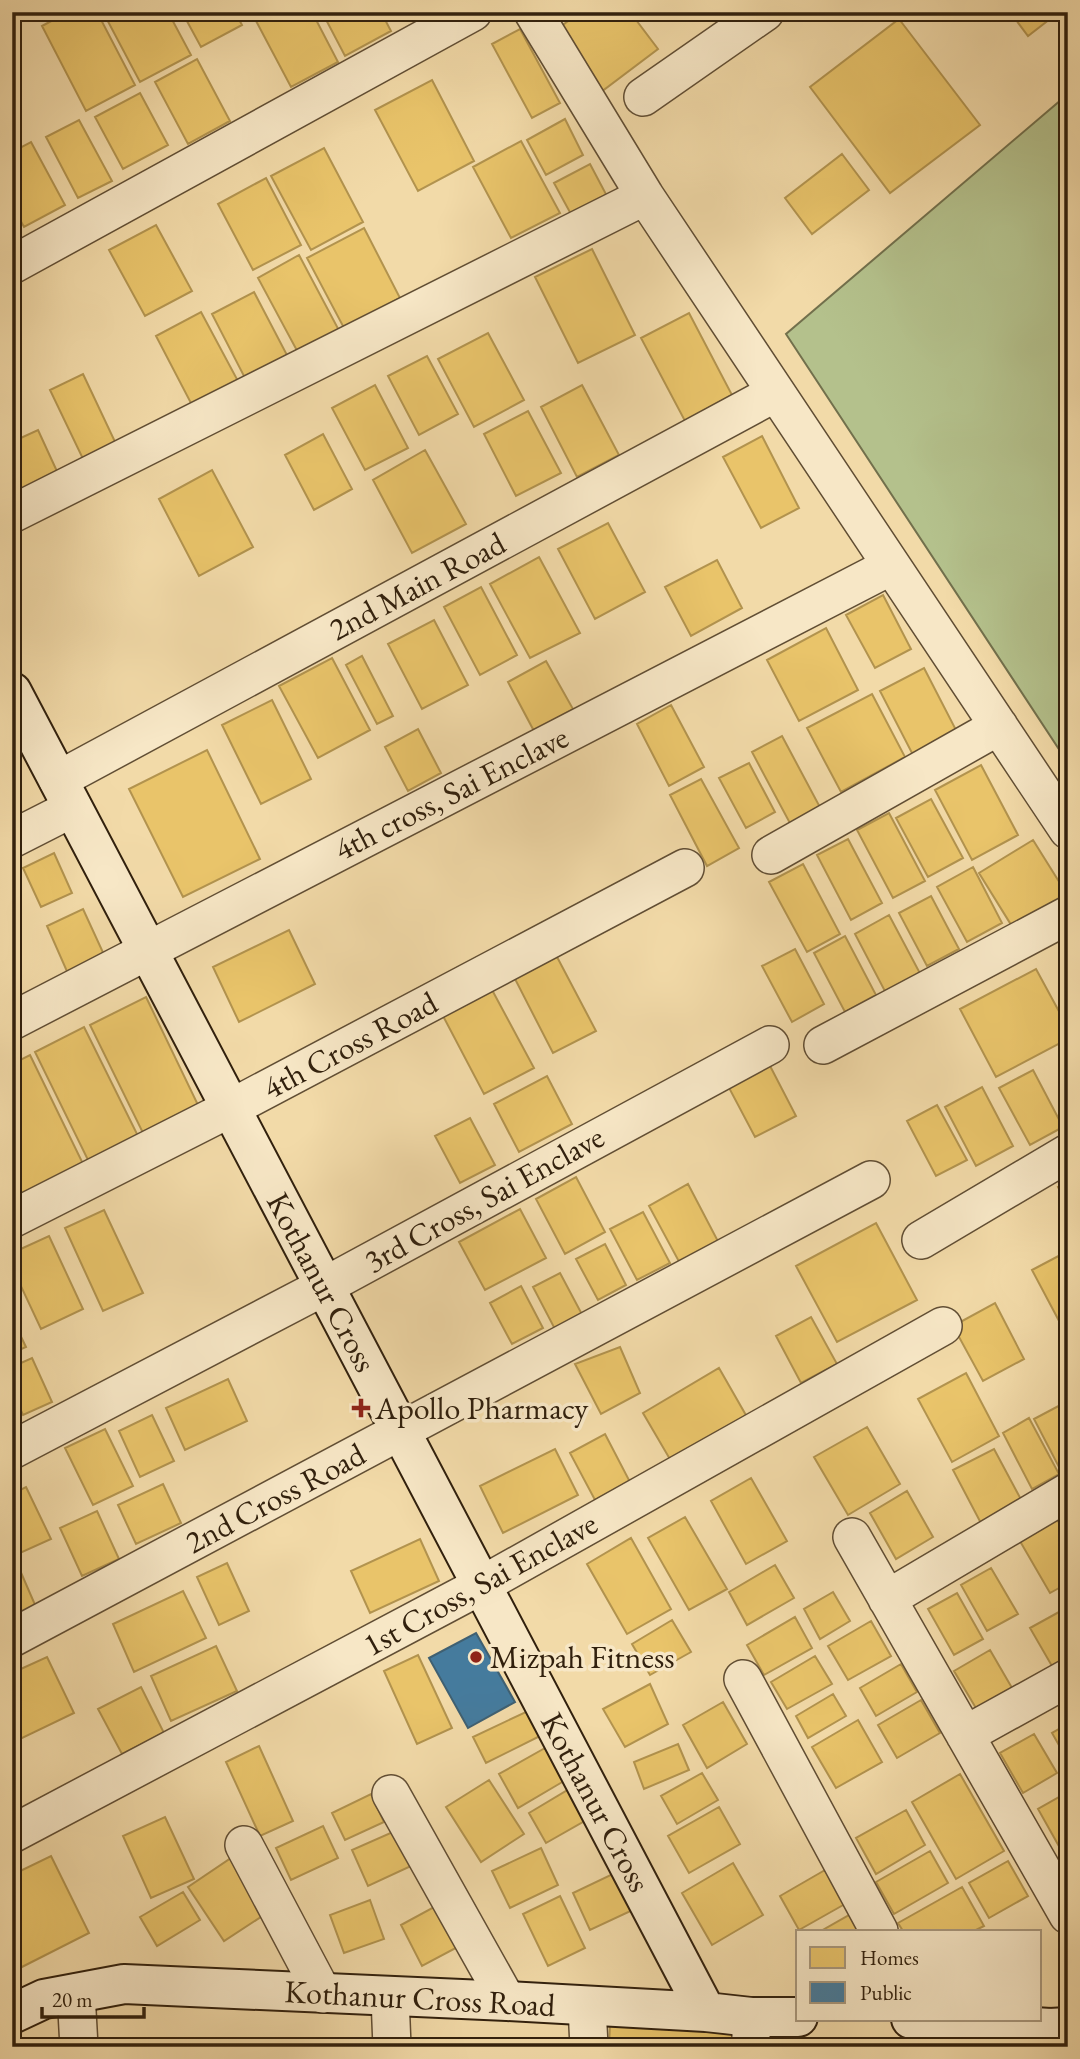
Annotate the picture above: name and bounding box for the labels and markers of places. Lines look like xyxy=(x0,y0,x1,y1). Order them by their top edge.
place label: Apollo Pharmacy xyxy=(374,1387,589,1429)
marker: Apollo Pharmacy xyxy=(353,1400,369,1416)
place label: Mizpah Fitness xyxy=(490,1636,675,1678)
marker: Mizpah Fitness xyxy=(468,1649,484,1665)

